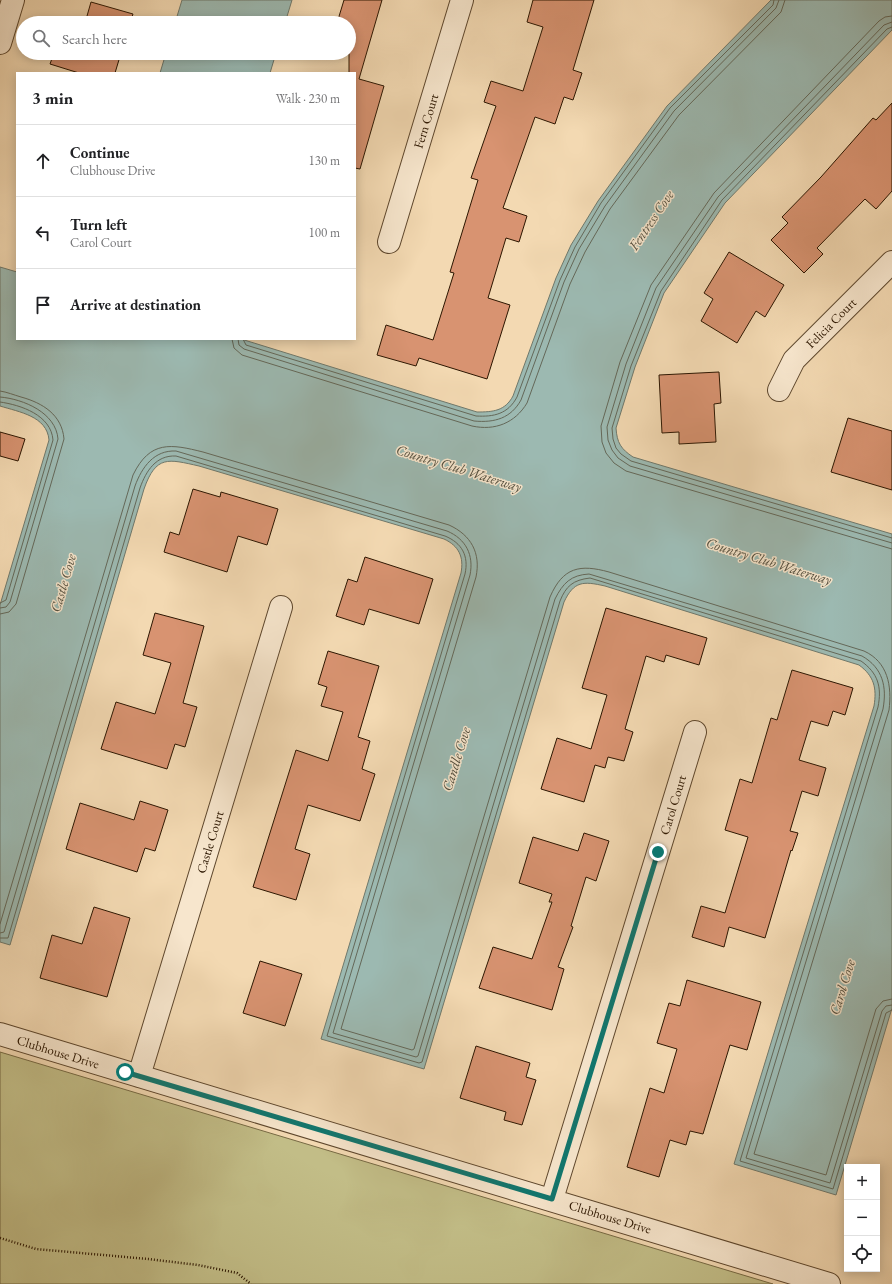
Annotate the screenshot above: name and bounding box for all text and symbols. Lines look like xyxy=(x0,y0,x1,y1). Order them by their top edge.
search box xyxy=(16,16,356,60)
icon: search xyxy=(30,27,52,49)
text: Search here xyxy=(62,29,127,48)
text: 3 min xyxy=(32,87,73,109)
text: Walk · 230 m xyxy=(276,90,340,107)
street label: Fern Court xyxy=(410,92,442,150)
text: Continue xyxy=(70,143,130,162)
icon: ahead xyxy=(32,150,54,172)
text: 130 m xyxy=(309,152,340,169)
text: Clubhouse Drive xyxy=(70,162,155,179)
water label: Fentress Cove xyxy=(624,186,678,254)
text: Turn left xyxy=(70,215,127,234)
icon: left xyxy=(32,222,54,244)
text: 100 m xyxy=(309,224,340,241)
text: Carol Court xyxy=(70,234,132,251)
icon: arrive xyxy=(32,294,54,316)
street label: Felicia Court xyxy=(802,294,860,352)
text: Arrive at destination xyxy=(70,295,201,314)
water label: Country Club Waterway xyxy=(394,440,524,496)
water label: Country Club Waterway xyxy=(704,533,834,589)
water label: Castle Cove xyxy=(46,552,80,614)
water label: Candle Cove xyxy=(438,725,474,793)
street label: Carol Court xyxy=(656,773,690,837)
street label: Castle Court xyxy=(192,809,228,875)
route end xyxy=(649,843,667,861)
water label: Carol Cove xyxy=(825,957,859,1017)
street label: Clubhouse Drive xyxy=(15,1031,101,1073)
route start xyxy=(116,1063,134,1081)
map controls xyxy=(844,1164,880,1272)
button: + xyxy=(844,1164,880,1200)
street label: Clubhouse Drive xyxy=(567,1196,653,1238)
button: − xyxy=(844,1200,880,1236)
button: locate xyxy=(844,1236,880,1272)

